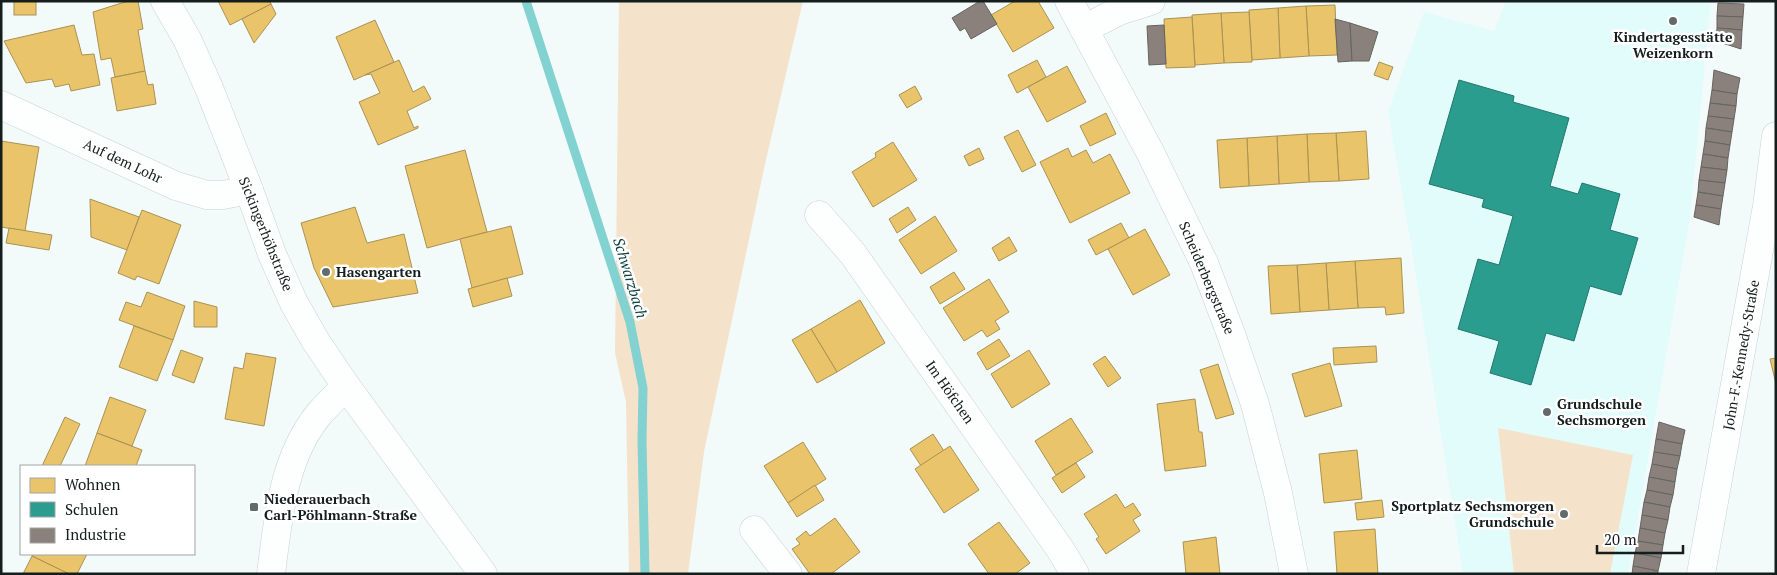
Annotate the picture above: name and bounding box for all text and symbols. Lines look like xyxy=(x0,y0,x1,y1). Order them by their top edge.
marker: Kindertagesstätte Weizenkorn xyxy=(1667,15,1679,27)
place label: Kindertagesstätte Weizenkorn xyxy=(1614,27,1733,62)
street label: Auf dem Lohr xyxy=(81,134,166,187)
street label: Sickingerhöhstraße xyxy=(235,174,298,294)
street label: Scheiderbergstraße xyxy=(1175,219,1240,337)
water label: Schwarzbach xyxy=(609,235,653,321)
place label: Hasengarten xyxy=(336,262,421,281)
marker: Hasengarten xyxy=(320,266,332,278)
street label: John-F.-Kennedy-Straße xyxy=(1718,278,1763,432)
street label: Im Höfchen xyxy=(922,356,980,428)
place label: Grundschule Sechsmorgen xyxy=(1557,394,1646,429)
marker: Grundschule Sechsmorgen xyxy=(1541,406,1553,418)
legend xyxy=(20,465,195,555)
text: Wohnen xyxy=(65,474,121,494)
place label: Niederauerbach Carl-Pöhlmann-Straße xyxy=(264,489,417,524)
place label: Sportplatz Sechsmorgen Grundschule xyxy=(1391,496,1554,531)
text: Schulen xyxy=(65,499,119,519)
marker: Niederauerbach Carl-Pöhlmann-Straße xyxy=(248,501,260,513)
marker: Sportplatz Sechsmorgen Grundschule xyxy=(1558,508,1570,520)
scale bar xyxy=(1597,522,1683,554)
text: Industrie xyxy=(65,524,126,544)
text: 20 m xyxy=(1604,529,1637,549)

